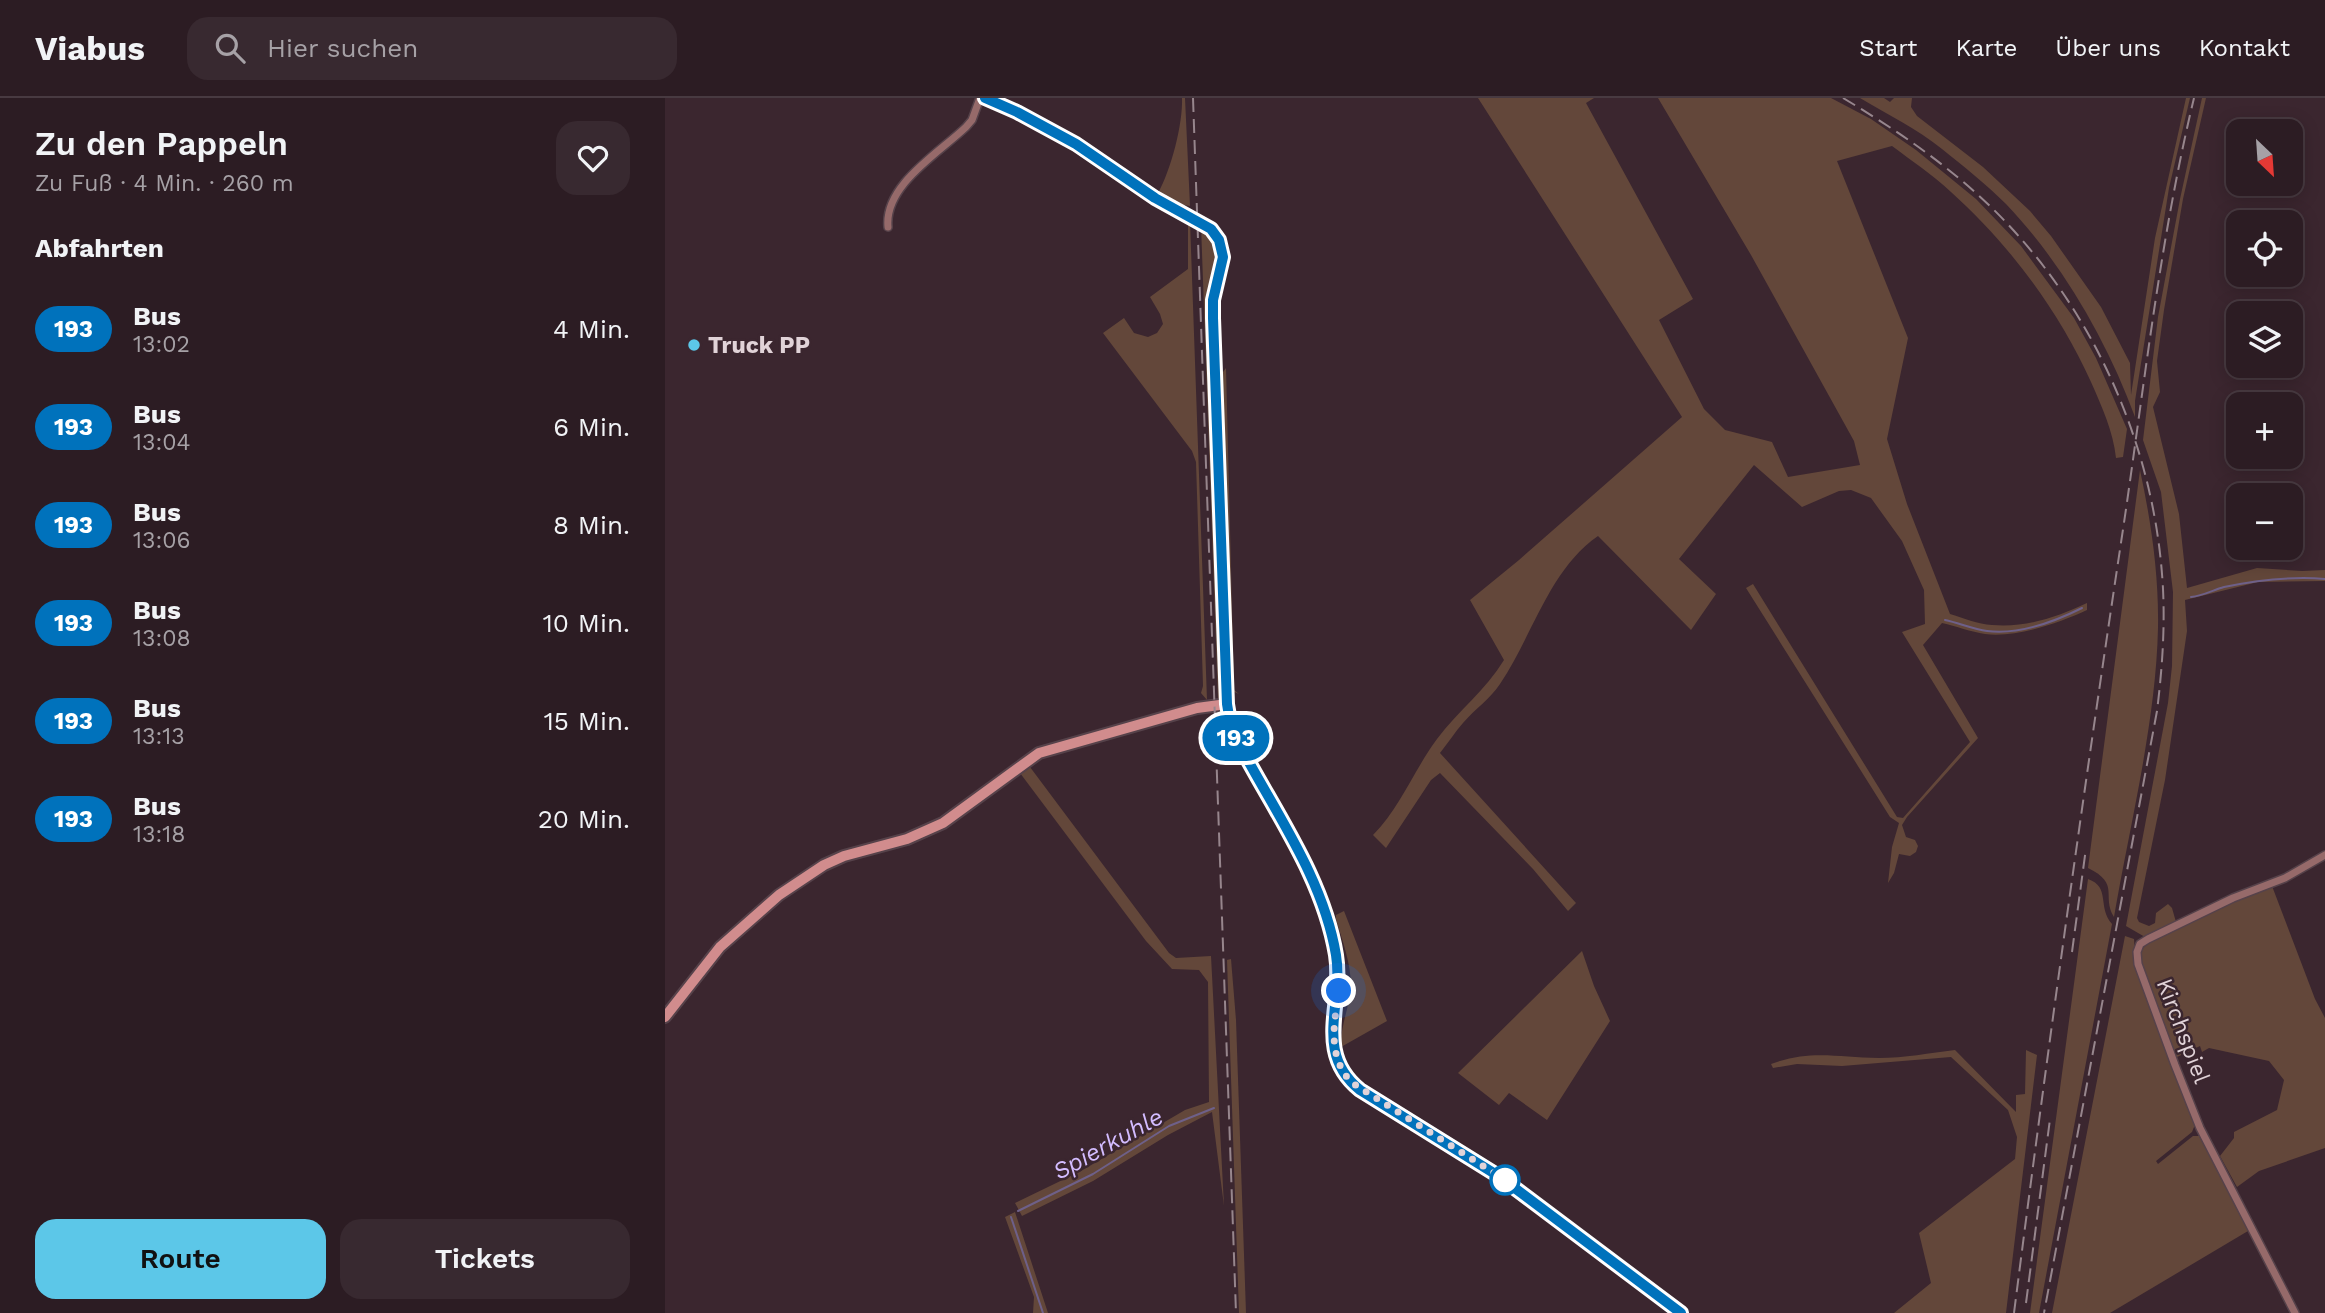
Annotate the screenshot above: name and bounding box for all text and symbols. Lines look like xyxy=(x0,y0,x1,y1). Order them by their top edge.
search box xyxy=(187,17,677,80)
text: Viabus xyxy=(35,29,145,68)
icon: search xyxy=(211,29,249,67)
text: Hier suchen xyxy=(267,33,418,63)
text: Start xyxy=(1859,34,1917,62)
text: Karte xyxy=(1955,34,2017,62)
text: Über uns xyxy=(2055,34,2161,62)
text: Kontakt xyxy=(2199,34,2290,62)
north arrow xyxy=(2226,119,2303,196)
map controls xyxy=(2226,119,2303,560)
button: heart xyxy=(556,121,630,195)
text: Zu den Pappeln xyxy=(35,124,288,163)
text: Zu Fuß · 4 Min. · 260 m xyxy=(35,170,294,197)
button: locate xyxy=(2226,210,2303,287)
text: Abfahrten xyxy=(35,233,164,263)
text: Bus xyxy=(133,301,181,331)
button: layers xyxy=(2226,301,2303,378)
text: 4 Min. xyxy=(553,314,630,344)
text: 193 xyxy=(54,315,93,343)
text: 13:02 xyxy=(133,331,190,358)
place label: Truck PP xyxy=(708,332,810,359)
marker: Truck PP xyxy=(686,337,702,353)
button: + xyxy=(2226,392,2303,469)
text: Bus xyxy=(133,399,181,429)
text: 6 Min. xyxy=(553,412,630,442)
text: 193 xyxy=(54,413,93,441)
text: 13:04 xyxy=(133,429,191,456)
button: − xyxy=(2226,483,2303,560)
text: Bus xyxy=(133,497,181,527)
text: 8 Min. xyxy=(553,510,630,540)
text: 193 xyxy=(54,511,93,539)
text: 13:06 xyxy=(133,527,190,554)
text: Bus xyxy=(133,595,181,625)
text: 10 Min. xyxy=(543,608,630,638)
text: 193 xyxy=(54,609,93,637)
text: 13:08 xyxy=(133,625,191,652)
text: Bus xyxy=(133,693,181,723)
text: 15 Min. xyxy=(544,706,630,736)
text: 193 xyxy=(54,707,93,735)
line badge: 193 xyxy=(1196,715,1276,761)
text: 13:13 xyxy=(133,723,185,750)
text: 193 xyxy=(1216,724,1256,752)
text: Bus xyxy=(133,791,181,821)
text: 20 Min. xyxy=(538,804,630,834)
text: 193 xyxy=(54,805,93,833)
text: 13:18 xyxy=(133,821,185,848)
your location xyxy=(1321,973,1356,1008)
street label: Kirchspiel xyxy=(2151,975,2215,1087)
water label: Spierkuhle xyxy=(1048,1102,1168,1186)
unlabelled marker xyxy=(1490,1165,1520,1195)
button: Route xyxy=(35,1219,326,1299)
button: Tickets xyxy=(340,1219,630,1299)

